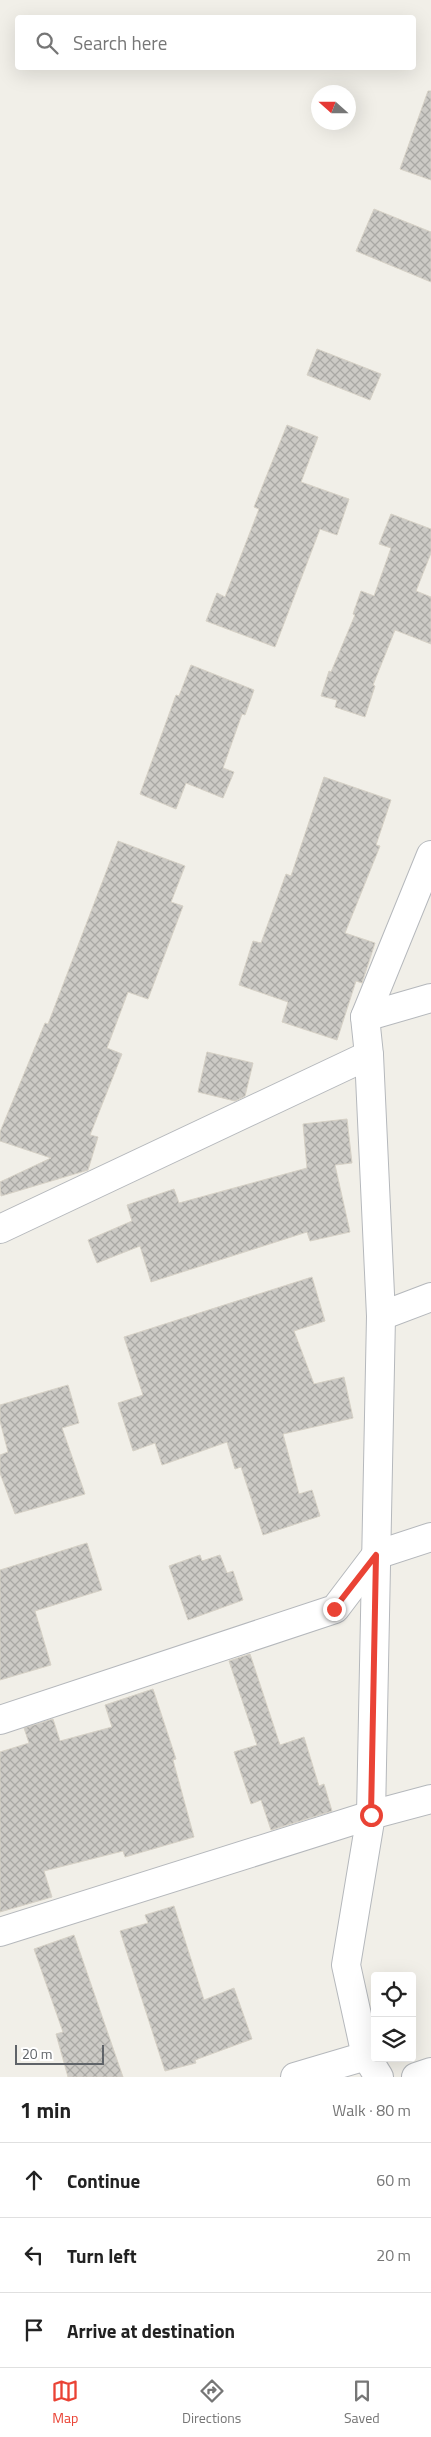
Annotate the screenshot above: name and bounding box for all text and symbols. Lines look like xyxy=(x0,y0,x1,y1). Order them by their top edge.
search box xyxy=(15,15,416,70)
text: Search here xyxy=(73,28,167,57)
icon: search xyxy=(33,29,61,57)
north arrow xyxy=(311,85,356,130)
route end xyxy=(323,1598,346,1621)
route start xyxy=(360,1804,383,1827)
map controls xyxy=(371,1972,416,2062)
button: locate xyxy=(371,1972,416,2017)
button: layers xyxy=(371,2017,416,2062)
scale bar xyxy=(15,2042,104,2065)
text: 20 m xyxy=(22,2043,52,2064)
text: 1 min xyxy=(20,2094,71,2126)
text: Walk · 80 m xyxy=(332,2098,411,2122)
icon: ahead xyxy=(20,2166,48,2194)
text: Continue xyxy=(67,2166,140,2195)
text: 60 m xyxy=(376,2168,411,2192)
icon: left xyxy=(20,2241,48,2269)
text: Turn left xyxy=(67,2241,137,2270)
text: 20 m xyxy=(376,2243,411,2267)
icon: arrive xyxy=(20,2316,48,2344)
text: Arrive at destination xyxy=(67,2316,235,2345)
tab: Map xyxy=(51,2377,79,2428)
tab: Directions xyxy=(182,2377,241,2428)
tab: Saved xyxy=(344,2377,380,2428)

